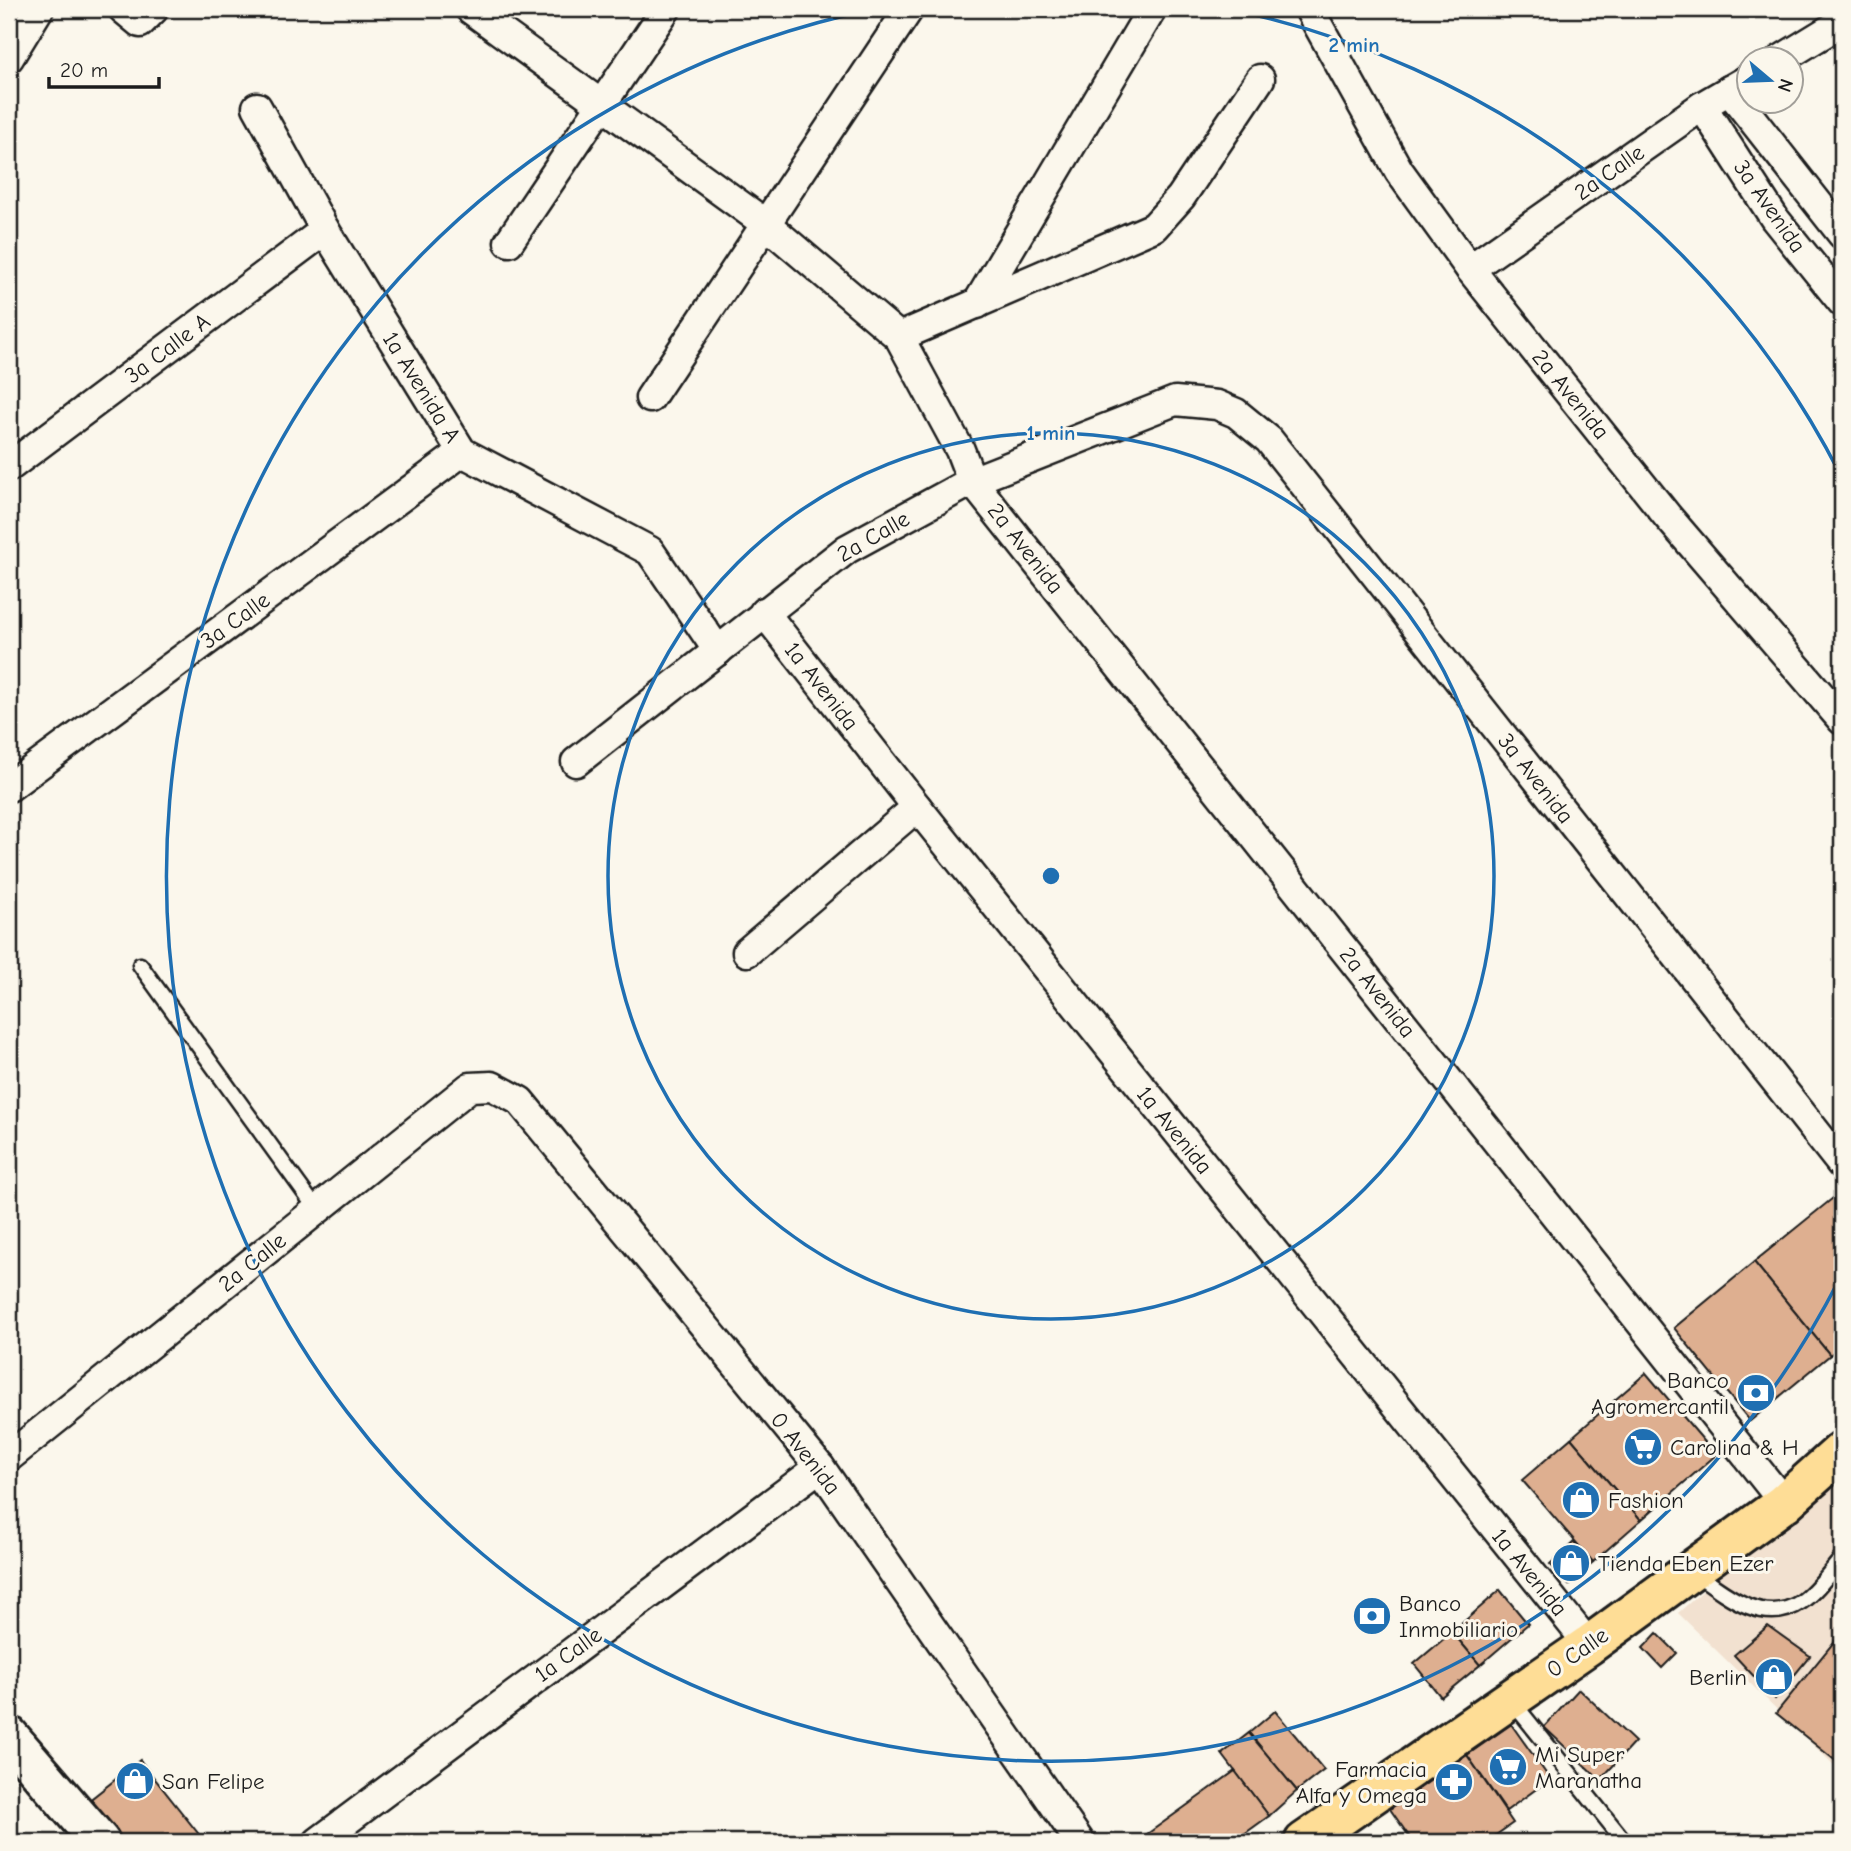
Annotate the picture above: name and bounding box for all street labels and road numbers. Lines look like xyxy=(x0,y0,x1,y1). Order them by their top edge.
street label: 2a Calle xyxy=(1569,139,1649,206)
street label: 3a Avenida xyxy=(1728,155,1811,258)
street label: 3a Calle A xyxy=(119,308,215,389)
street label: 1a Avenida A xyxy=(377,327,466,448)
street label: 2a Avenida xyxy=(1526,344,1615,445)
street label: 2a Avenida xyxy=(982,498,1069,599)
street label: 2a Calle xyxy=(832,505,914,568)
street label: 3a Calle xyxy=(195,586,275,654)
street label: 1a Avenida xyxy=(779,637,864,736)
street label: 3a Avenida xyxy=(1492,728,1579,829)
street label: 2a Avenida xyxy=(1334,942,1421,1043)
street label: 1a Avenida xyxy=(1131,1081,1218,1179)
street label: 2a Calle xyxy=(213,1227,292,1298)
street label: 0 Avenida xyxy=(765,1406,846,1500)
street label: 1a Avenida xyxy=(1486,1523,1573,1621)
street label: 1a Calle xyxy=(530,1621,607,1688)
street label: 0 Calle xyxy=(1541,1621,1613,1683)

